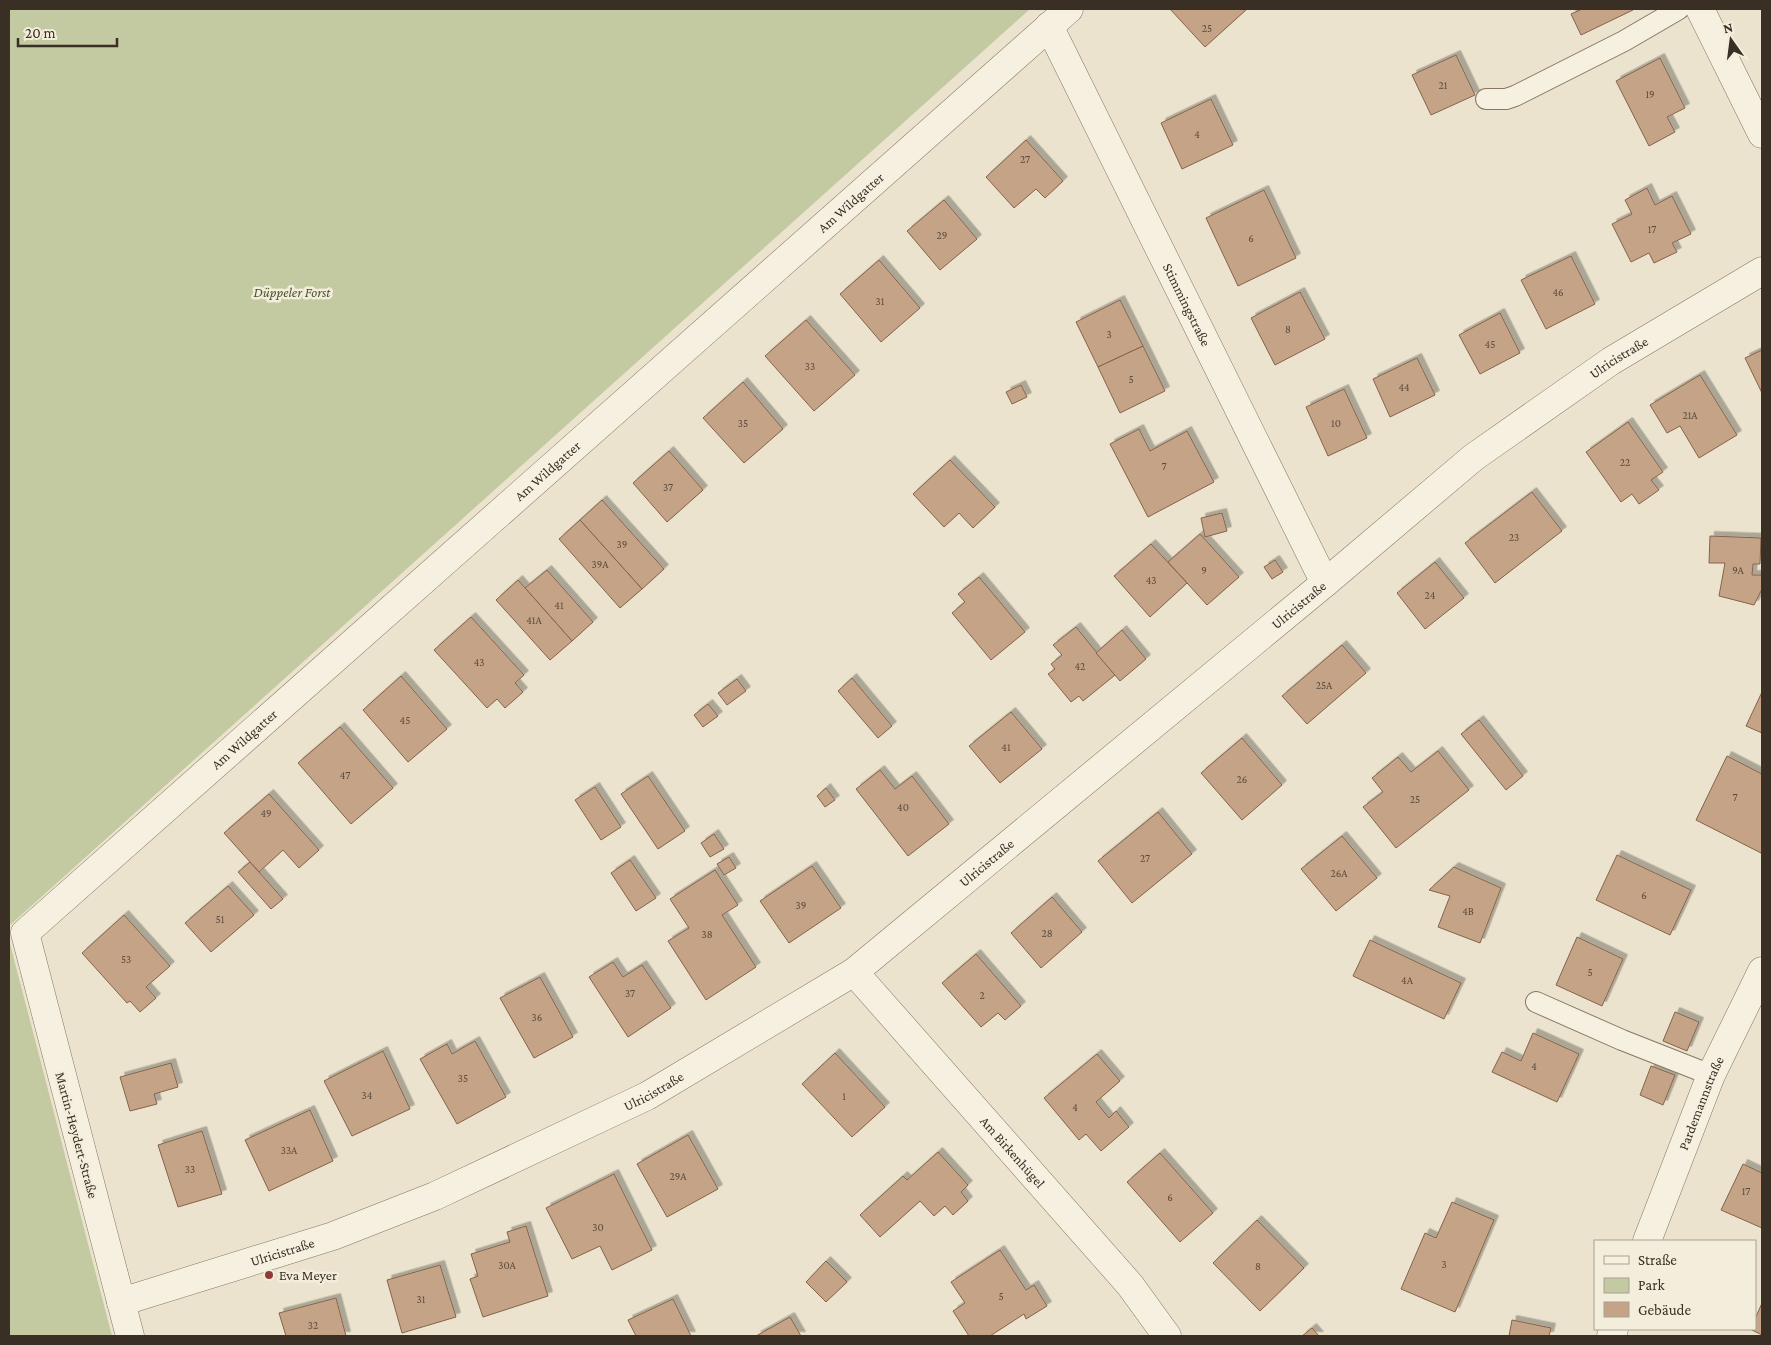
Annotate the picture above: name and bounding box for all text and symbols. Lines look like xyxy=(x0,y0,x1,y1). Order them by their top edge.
scale bar xyxy=(18,15,116,47)
north arrow xyxy=(1706,15,1756,65)
text: N xyxy=(1721,18,1735,36)
house number: 25 xyxy=(1202,22,1212,34)
text: 20 m xyxy=(25,25,56,41)
house number: 21 xyxy=(1439,79,1448,91)
house number: 19 xyxy=(1645,88,1655,100)
house number: 4 xyxy=(1194,128,1200,140)
house number: 27 xyxy=(1020,153,1030,165)
street label: Am Wildgatter xyxy=(814,169,887,236)
house number: 17 xyxy=(1648,223,1656,235)
house number: 29 xyxy=(937,229,947,241)
house number: 6 xyxy=(1248,232,1254,244)
street label: Stimmingstraße xyxy=(1160,261,1214,349)
park label: Düppeler Forst xyxy=(254,284,331,300)
house number: 46 xyxy=(1552,286,1564,298)
house number: 31 xyxy=(876,295,885,307)
house number: 8 xyxy=(1285,323,1291,335)
house number: 3 xyxy=(1106,328,1112,340)
street label: Ulricistraße xyxy=(1586,333,1651,382)
house number: 45 xyxy=(1485,338,1495,350)
house number: 33 xyxy=(805,360,815,372)
house number: 5 xyxy=(1128,373,1134,385)
house number: 44 xyxy=(1398,381,1410,393)
house number: 21A xyxy=(1682,409,1698,421)
house number: 35 xyxy=(738,417,748,429)
house number: 10 xyxy=(1331,417,1341,429)
street label: Am Wildgatter xyxy=(511,437,584,504)
house number: 22 xyxy=(1620,456,1630,468)
house number: 7 xyxy=(1161,460,1167,472)
house number: 37 xyxy=(663,481,673,493)
house number: 23 xyxy=(1509,531,1519,543)
house number: 39 xyxy=(617,538,627,550)
house number: 39A xyxy=(592,558,609,570)
house number: 9 xyxy=(1201,564,1207,576)
house number: 9A xyxy=(1732,564,1745,576)
house number: 43 xyxy=(1146,574,1156,586)
street label: Ulricistraße xyxy=(1268,578,1329,632)
house number: 24 xyxy=(1425,589,1436,601)
house number: 41 xyxy=(554,599,564,611)
house number: 41A xyxy=(526,614,543,626)
house number: 43 xyxy=(474,656,484,668)
house number: 42 xyxy=(1075,660,1085,672)
house number: 25A xyxy=(1316,679,1333,691)
street label: Am Wildgatter xyxy=(208,706,280,773)
house number: 45 xyxy=(400,714,410,726)
house number: 41 xyxy=(1001,741,1011,753)
house number: 47 xyxy=(340,769,350,781)
house number: 26 xyxy=(1237,773,1247,785)
house number: 7 xyxy=(1732,791,1738,803)
house number: 25 xyxy=(1410,793,1420,805)
house number: 40 xyxy=(897,801,909,813)
house number: 49 xyxy=(260,807,272,819)
street label: Ulricistraße xyxy=(956,835,1017,890)
house number: 27 xyxy=(1140,852,1150,864)
house number: 26A xyxy=(1331,867,1348,879)
house number: 6 xyxy=(1641,889,1647,901)
house number: 39 xyxy=(796,899,806,911)
house number: 4B xyxy=(1462,905,1474,917)
house number: 51 xyxy=(216,913,225,925)
house number: 28 xyxy=(1041,927,1053,939)
house number: 38 xyxy=(701,928,713,940)
house number: 53 xyxy=(121,953,131,965)
house number: 5 xyxy=(1587,966,1593,978)
house number: 4A xyxy=(1401,974,1414,986)
house number: 37 xyxy=(625,987,635,999)
house number: 2 xyxy=(979,989,985,1001)
house number: 36 xyxy=(532,1011,542,1023)
street label: Pardemannstraße xyxy=(1675,1054,1727,1152)
house number: 4 xyxy=(1531,1060,1537,1072)
street label: Ulricistraße xyxy=(621,1068,686,1114)
street label: Martin-Heydert-Straße xyxy=(52,1070,102,1200)
house number: 35 xyxy=(458,1072,468,1084)
house number: 34 xyxy=(362,1089,373,1101)
house number: 1 xyxy=(842,1090,846,1102)
house number: 4 xyxy=(1072,1101,1078,1113)
street label: Am Birkenhügel xyxy=(977,1113,1049,1191)
house number: 33A xyxy=(281,1144,298,1156)
house number: 33 xyxy=(185,1163,195,1175)
house number: 29A xyxy=(670,1170,687,1182)
house number: 17 xyxy=(1742,1185,1750,1197)
house number: 6 xyxy=(1167,1191,1173,1203)
house number: 30 xyxy=(592,1221,604,1233)
street label: Ulricistraße xyxy=(248,1234,316,1269)
legend xyxy=(1594,1240,1756,1330)
text: Straße xyxy=(1638,1252,1677,1268)
house number: 3 xyxy=(1441,1258,1447,1270)
house number: 30A xyxy=(498,1259,517,1271)
house number: 8 xyxy=(1255,1260,1261,1272)
place label: Eva Meyer xyxy=(279,1267,337,1283)
marker: Eva Meyer xyxy=(263,1269,275,1281)
text: Park xyxy=(1638,1277,1665,1293)
house number: 5 xyxy=(998,1290,1004,1302)
house number: 31 xyxy=(417,1293,426,1305)
text: Gebäude xyxy=(1638,1302,1692,1318)
house number: 32 xyxy=(308,1319,318,1331)

